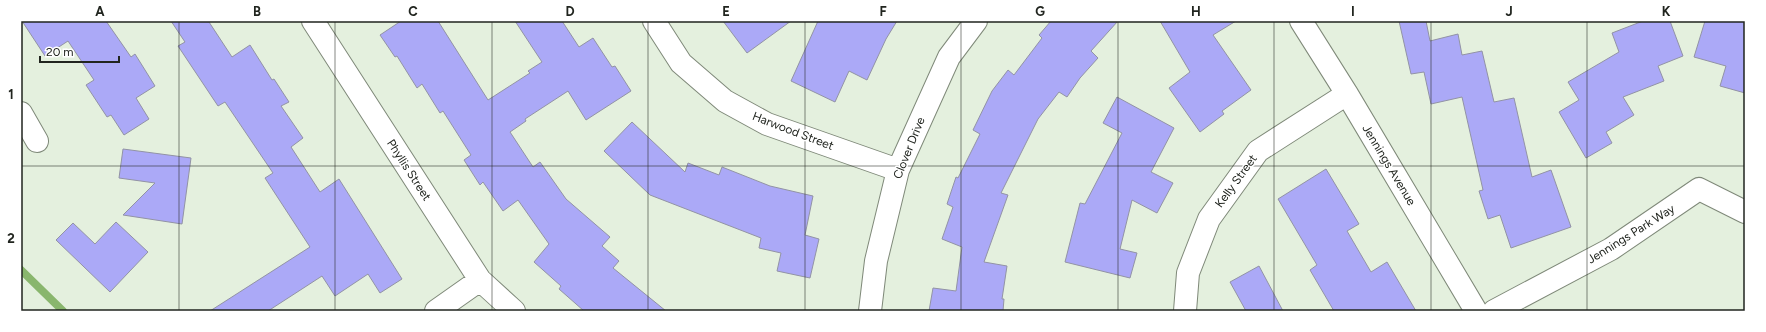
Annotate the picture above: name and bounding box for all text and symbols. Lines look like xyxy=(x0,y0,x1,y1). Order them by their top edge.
text: A xyxy=(95,4,105,19)
text: B xyxy=(253,4,261,19)
text: C xyxy=(408,4,418,19)
text: D xyxy=(565,4,575,19)
text: E xyxy=(722,4,730,19)
text: F xyxy=(879,4,887,19)
text: G xyxy=(1035,4,1045,19)
text: H xyxy=(1191,4,1201,19)
text: I xyxy=(1351,4,1355,19)
text: J xyxy=(1505,4,1513,19)
text: K xyxy=(1662,4,1671,19)
scale bar xyxy=(40,38,119,64)
text: 20 m xyxy=(46,45,74,59)
text: 1 xyxy=(8,87,14,102)
street label: Harwood Street xyxy=(750,109,836,153)
street label: Clover Drive xyxy=(890,115,928,181)
street label: Jennings Avenue xyxy=(1359,122,1419,208)
street label: Phyllis Street xyxy=(384,137,434,204)
street label: Kelly Street xyxy=(1212,151,1260,210)
street label: Jennings Park Way xyxy=(1585,201,1678,267)
text: 2 xyxy=(7,231,15,246)

